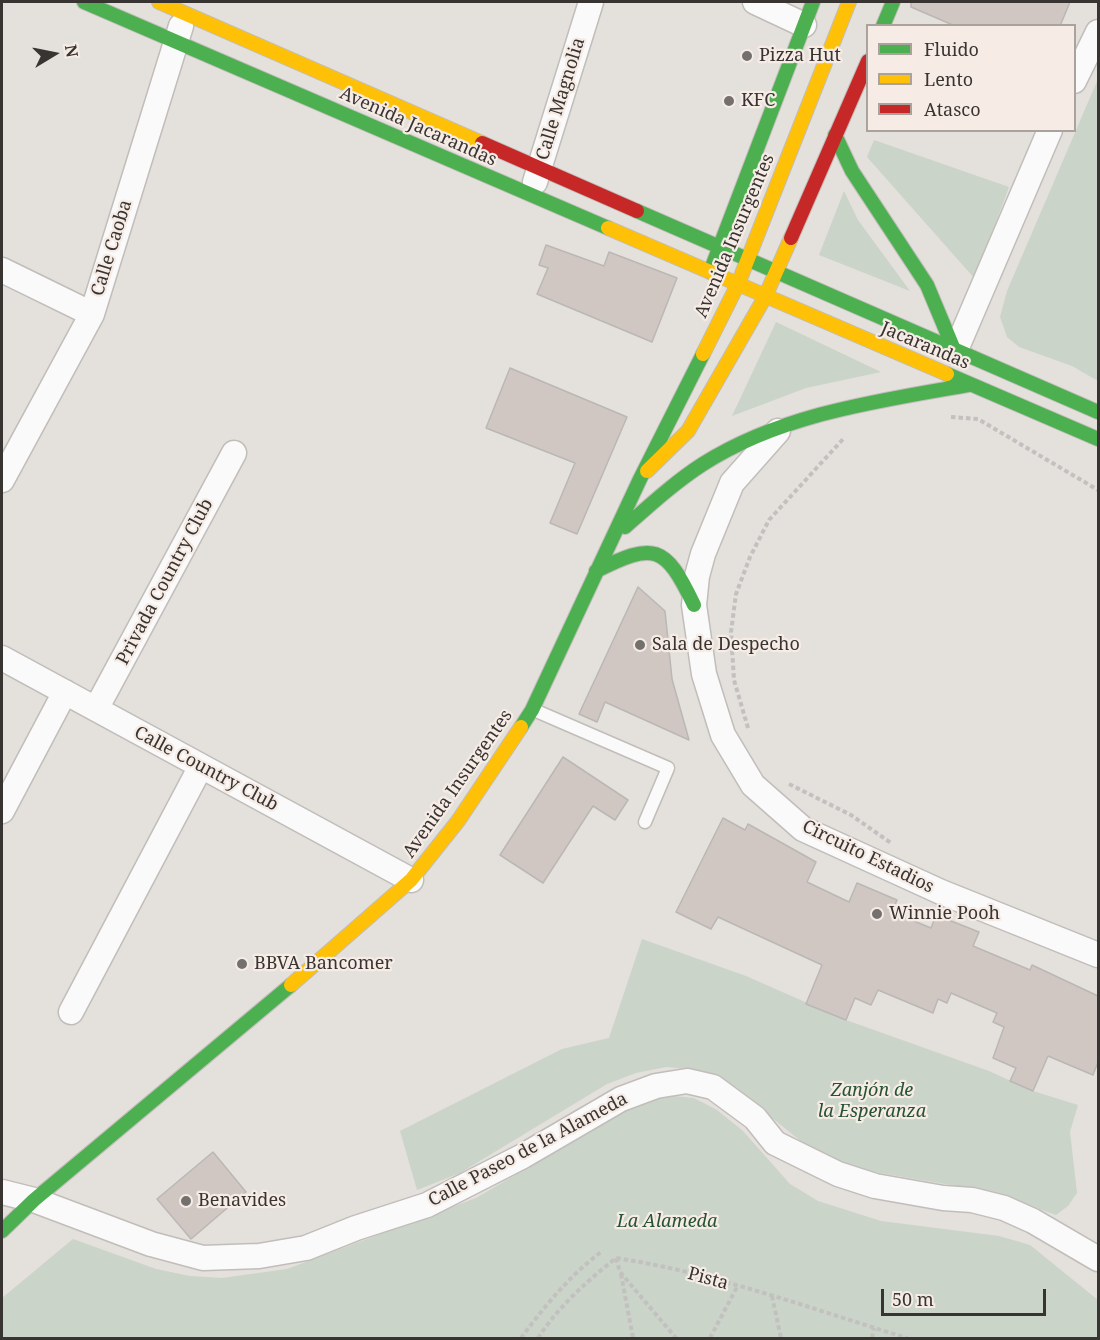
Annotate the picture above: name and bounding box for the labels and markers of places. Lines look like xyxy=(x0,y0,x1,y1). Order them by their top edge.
place label: Pizza Hut xyxy=(759,45,841,67)
marker: Pizza Hut xyxy=(740,49,754,63)
place label: KFC xyxy=(741,90,775,112)
marker: KFC xyxy=(722,94,736,108)
place label: Sala de Despecho xyxy=(652,634,800,656)
marker: Sala de Despecho xyxy=(633,638,647,652)
place label: Winnie Pooh xyxy=(889,903,1000,925)
marker: Winnie Pooh xyxy=(870,907,884,921)
place label: BBVA Bancomer xyxy=(254,953,393,975)
marker: BBVA Bancomer xyxy=(235,957,249,971)
place label: Benavides xyxy=(198,1190,286,1212)
marker: Benavides xyxy=(179,1194,193,1208)

